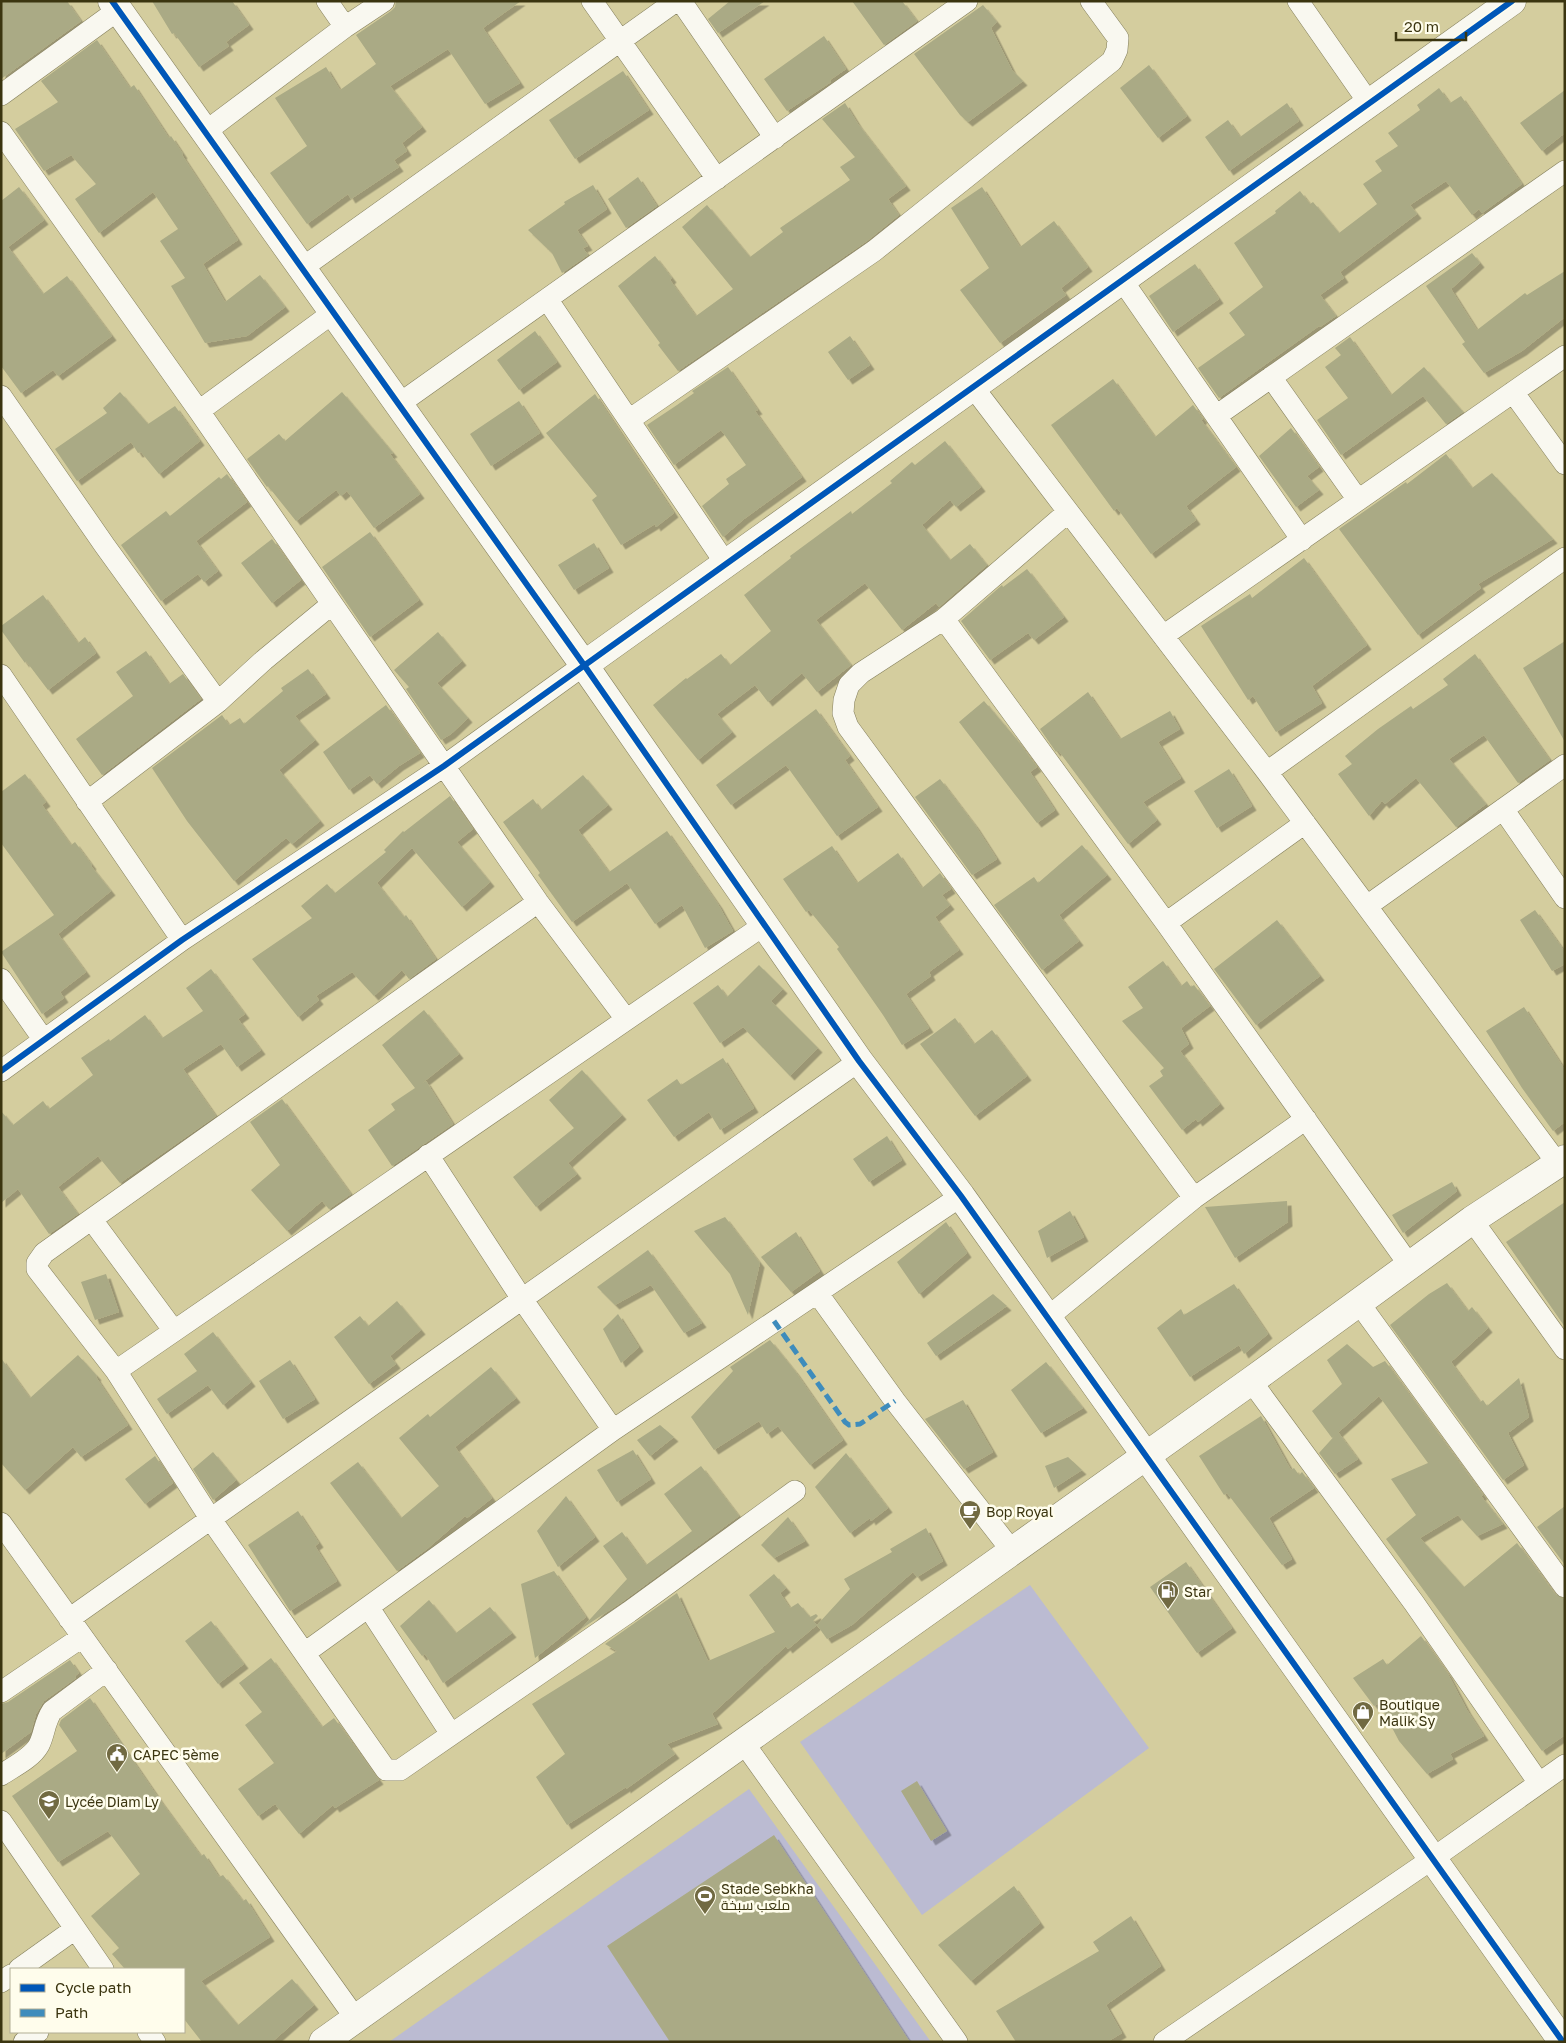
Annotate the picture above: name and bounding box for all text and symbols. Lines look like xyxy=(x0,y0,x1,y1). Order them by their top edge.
scale bar xyxy=(1396,10,1466,42)
text: 20 m xyxy=(1404,17,1439,35)
cafe icon: Bop Royal xyxy=(958,1499,982,1530)
place label: Bop Royal xyxy=(986,1503,1053,1520)
fuel station icon: Star xyxy=(1156,1579,1180,1610)
place label: Star xyxy=(1184,1583,1212,1600)
place label: Boutique Malik Sy xyxy=(1379,1696,1440,1729)
shop icon: Boutique Malik Sy xyxy=(1351,1700,1375,1731)
public building icon: CAPEC 5ème xyxy=(105,1742,129,1773)
place label: CAPEC 5ème xyxy=(133,1746,219,1763)
school or university icon: Lycée Diam Ly xyxy=(37,1789,61,1820)
place label: Lycée Diam Ly xyxy=(65,1793,159,1810)
place label: Stade Sebkha ملعب سبخة xyxy=(721,1880,814,1913)
sports icon: Stade Sebkha ملعب سبخة xyxy=(693,1884,717,1915)
legend xyxy=(10,1968,185,2033)
text: Cycle path xyxy=(55,1978,131,1996)
text: Path xyxy=(55,2003,88,2021)

